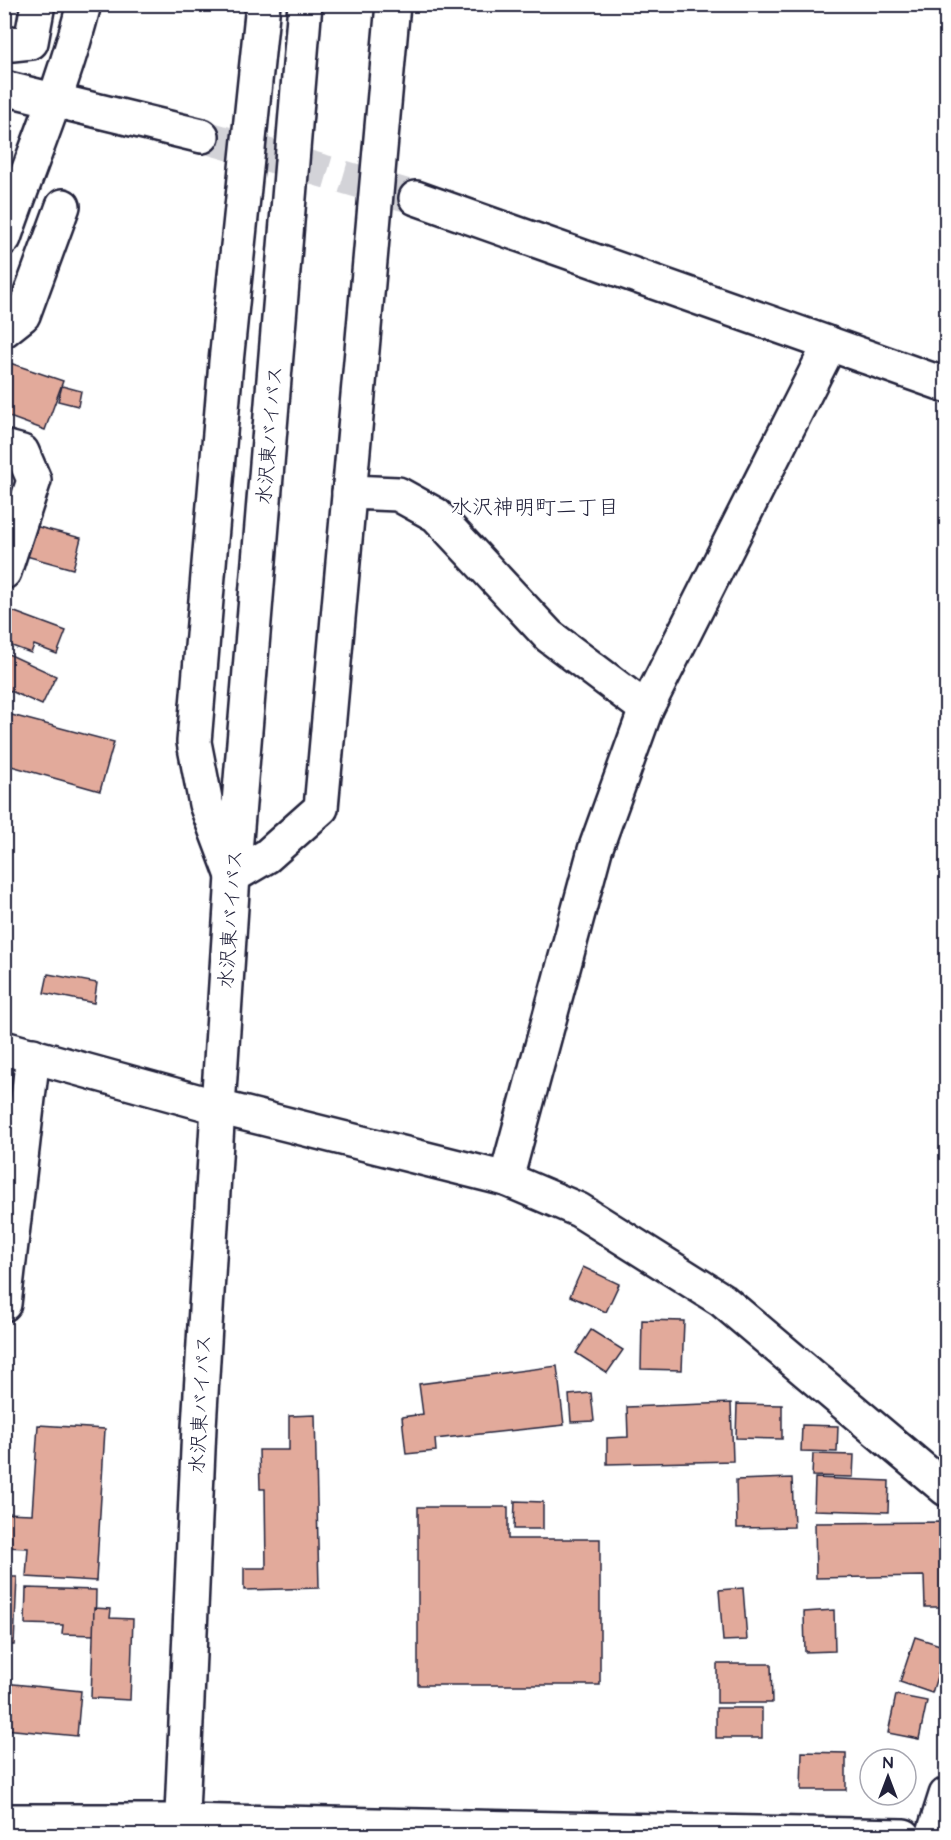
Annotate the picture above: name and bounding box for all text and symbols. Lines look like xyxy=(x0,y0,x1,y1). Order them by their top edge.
street label: 水沢東バイパス xyxy=(250,364,290,506)
district label: 水沢神明町二丁目 xyxy=(451,493,619,522)
street label: 水沢東バイパス xyxy=(212,848,250,990)
street label: 水沢東バイパス xyxy=(183,1334,219,1474)
north arrow xyxy=(858,1747,918,1807)
text: N xyxy=(883,1752,893,1774)

